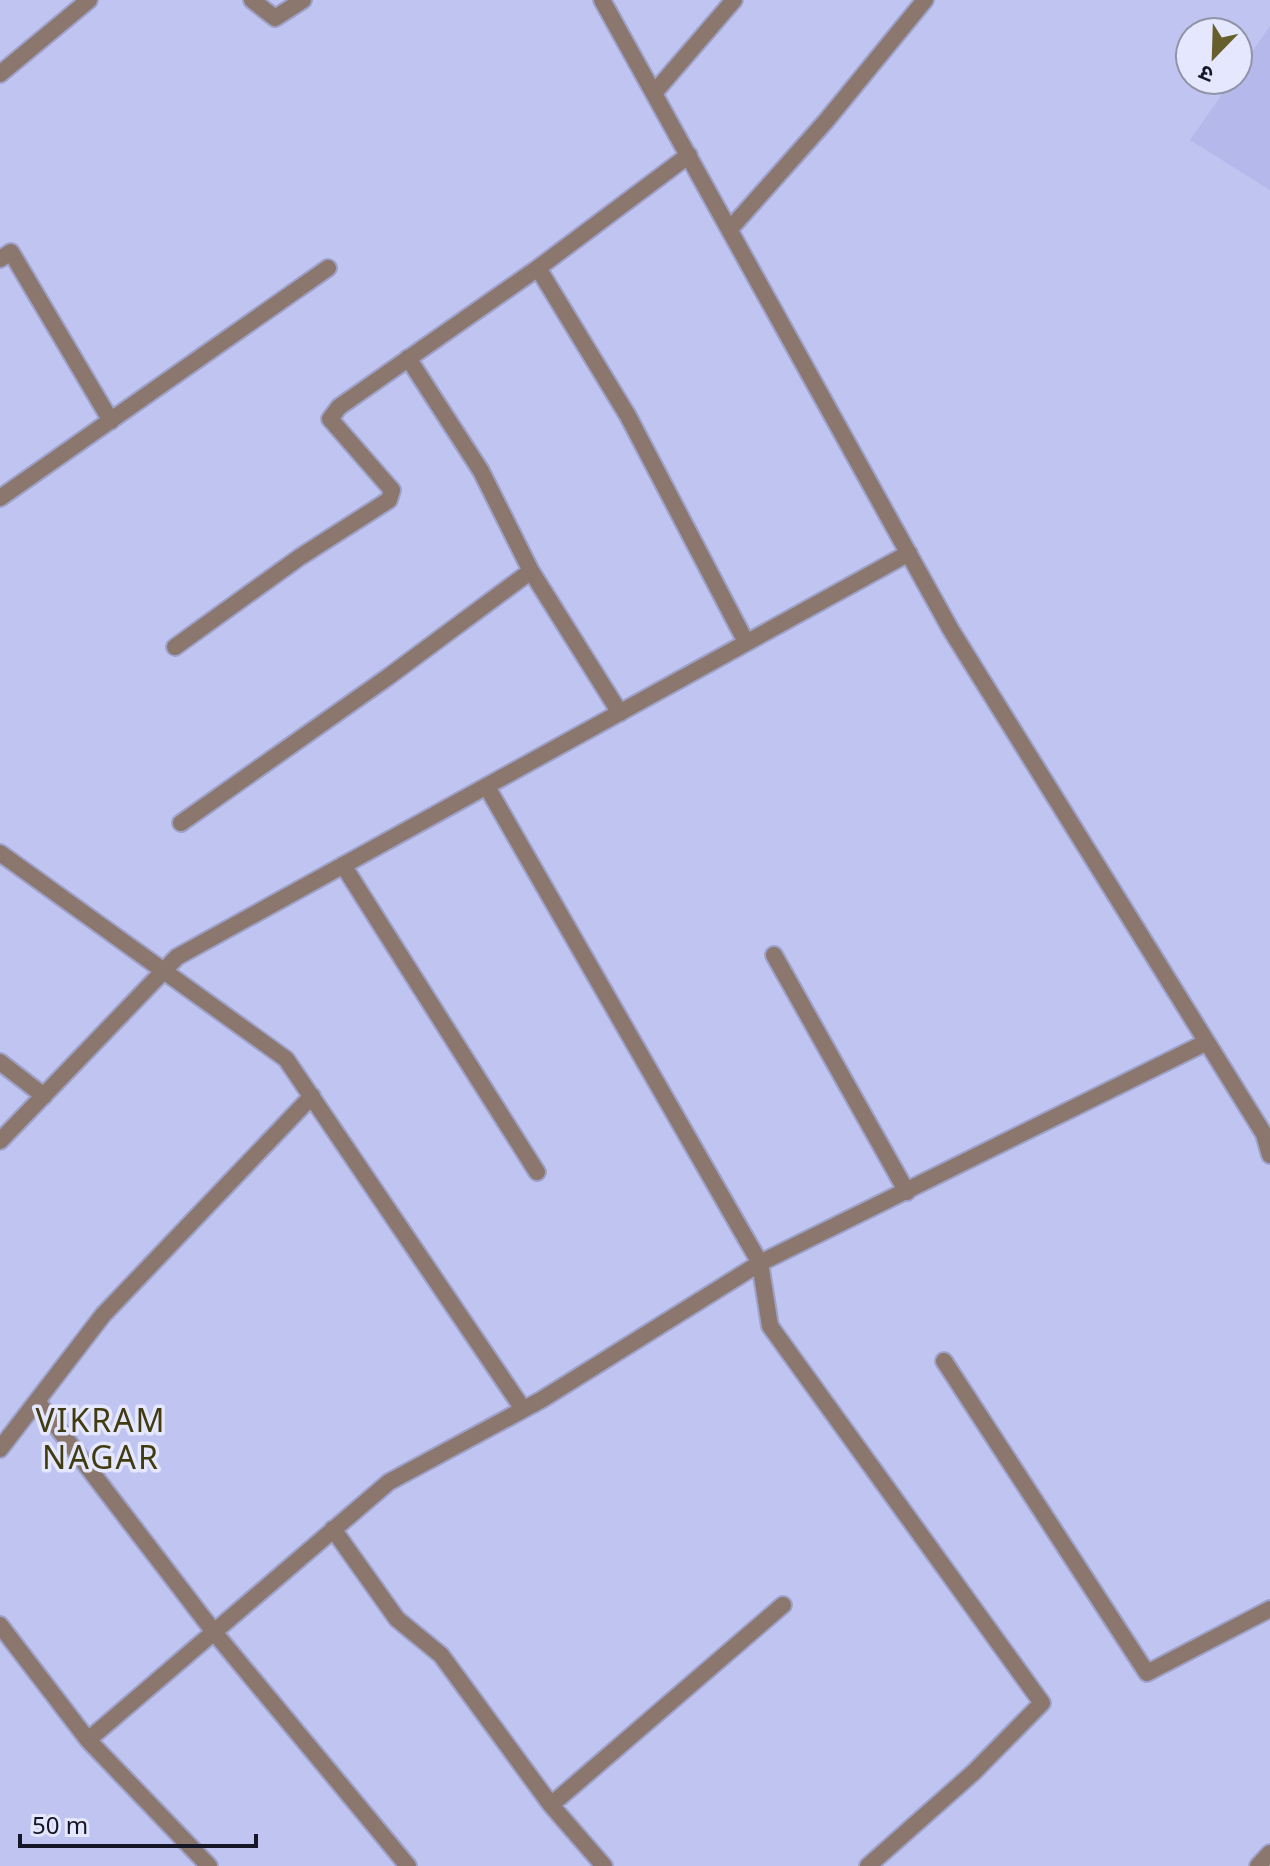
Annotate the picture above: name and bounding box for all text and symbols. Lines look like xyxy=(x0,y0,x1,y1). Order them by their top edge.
north arrow xyxy=(1174,16,1254,96)
text: उ xyxy=(1193,59,1218,92)
district label: VIKRAM NAGAR xyxy=(35,1398,167,1478)
scale bar xyxy=(20,1798,256,1848)
text: 50 m xyxy=(32,1808,88,1841)

